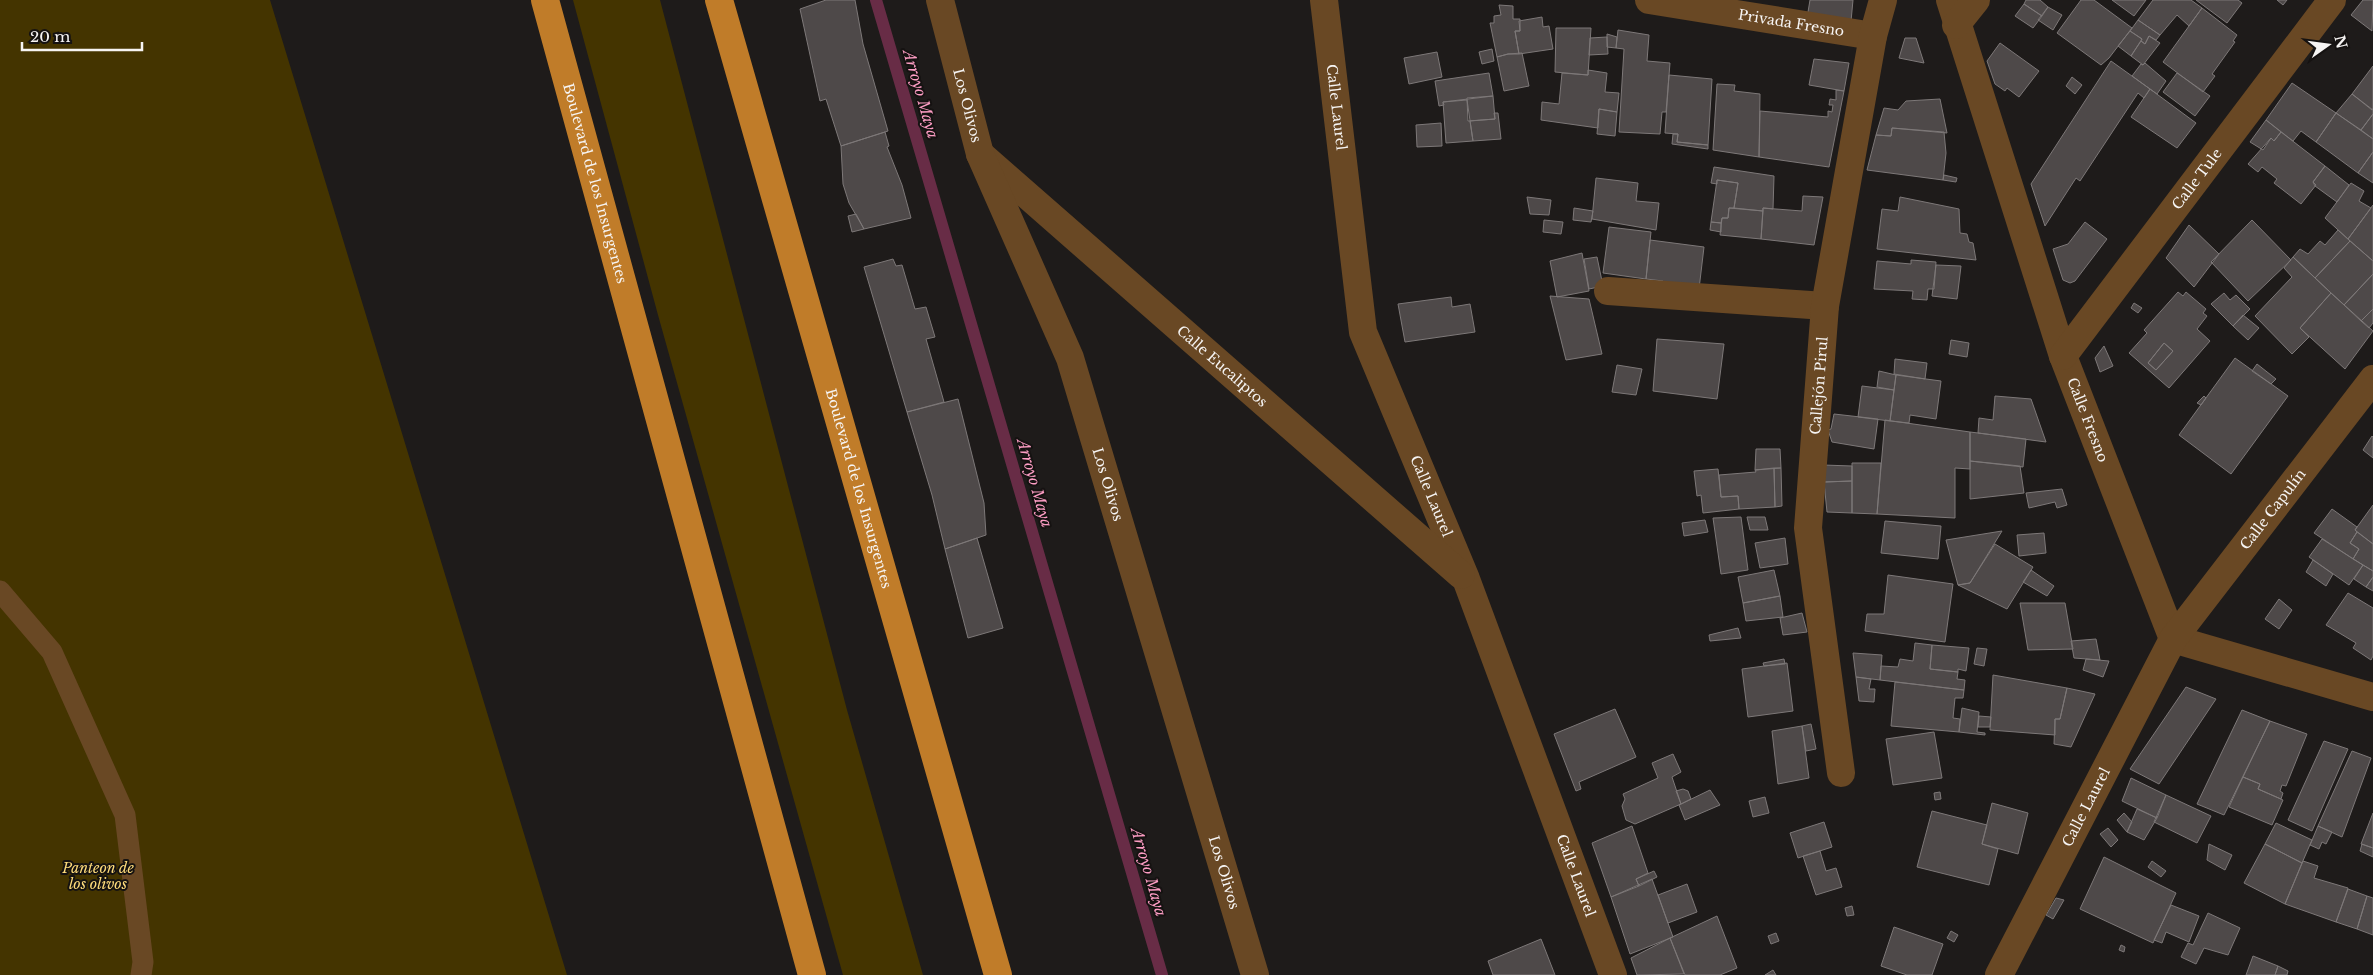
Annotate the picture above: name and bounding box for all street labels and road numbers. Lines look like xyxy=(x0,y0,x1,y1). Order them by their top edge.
street label: Privada Fresno xyxy=(1737,5,1846,40)
street label: Calle Laurel xyxy=(1323,63,1351,152)
street label: Los Olivos xyxy=(949,67,986,144)
street label: Boulevard de los Insurgentes xyxy=(559,81,631,286)
street label: Calle Tule xyxy=(2168,145,2226,213)
street label: Calle Eucaliptos xyxy=(1173,322,1271,411)
street label: Callejón Pirul xyxy=(1806,335,1832,435)
street label: Calle Fresno xyxy=(2063,375,2112,465)
street label: Boulevard de los Insurgentes xyxy=(822,386,896,590)
street label: Los Olivos xyxy=(1088,445,1127,523)
street label: Calle Laurel xyxy=(1406,453,1457,540)
street label: Calle Capulín xyxy=(2236,465,2310,553)
street label: Calle Laurel xyxy=(2058,764,2114,850)
street label: Calle Laurel xyxy=(1552,832,1600,920)
street label: Los Olivos xyxy=(1205,833,1244,911)

